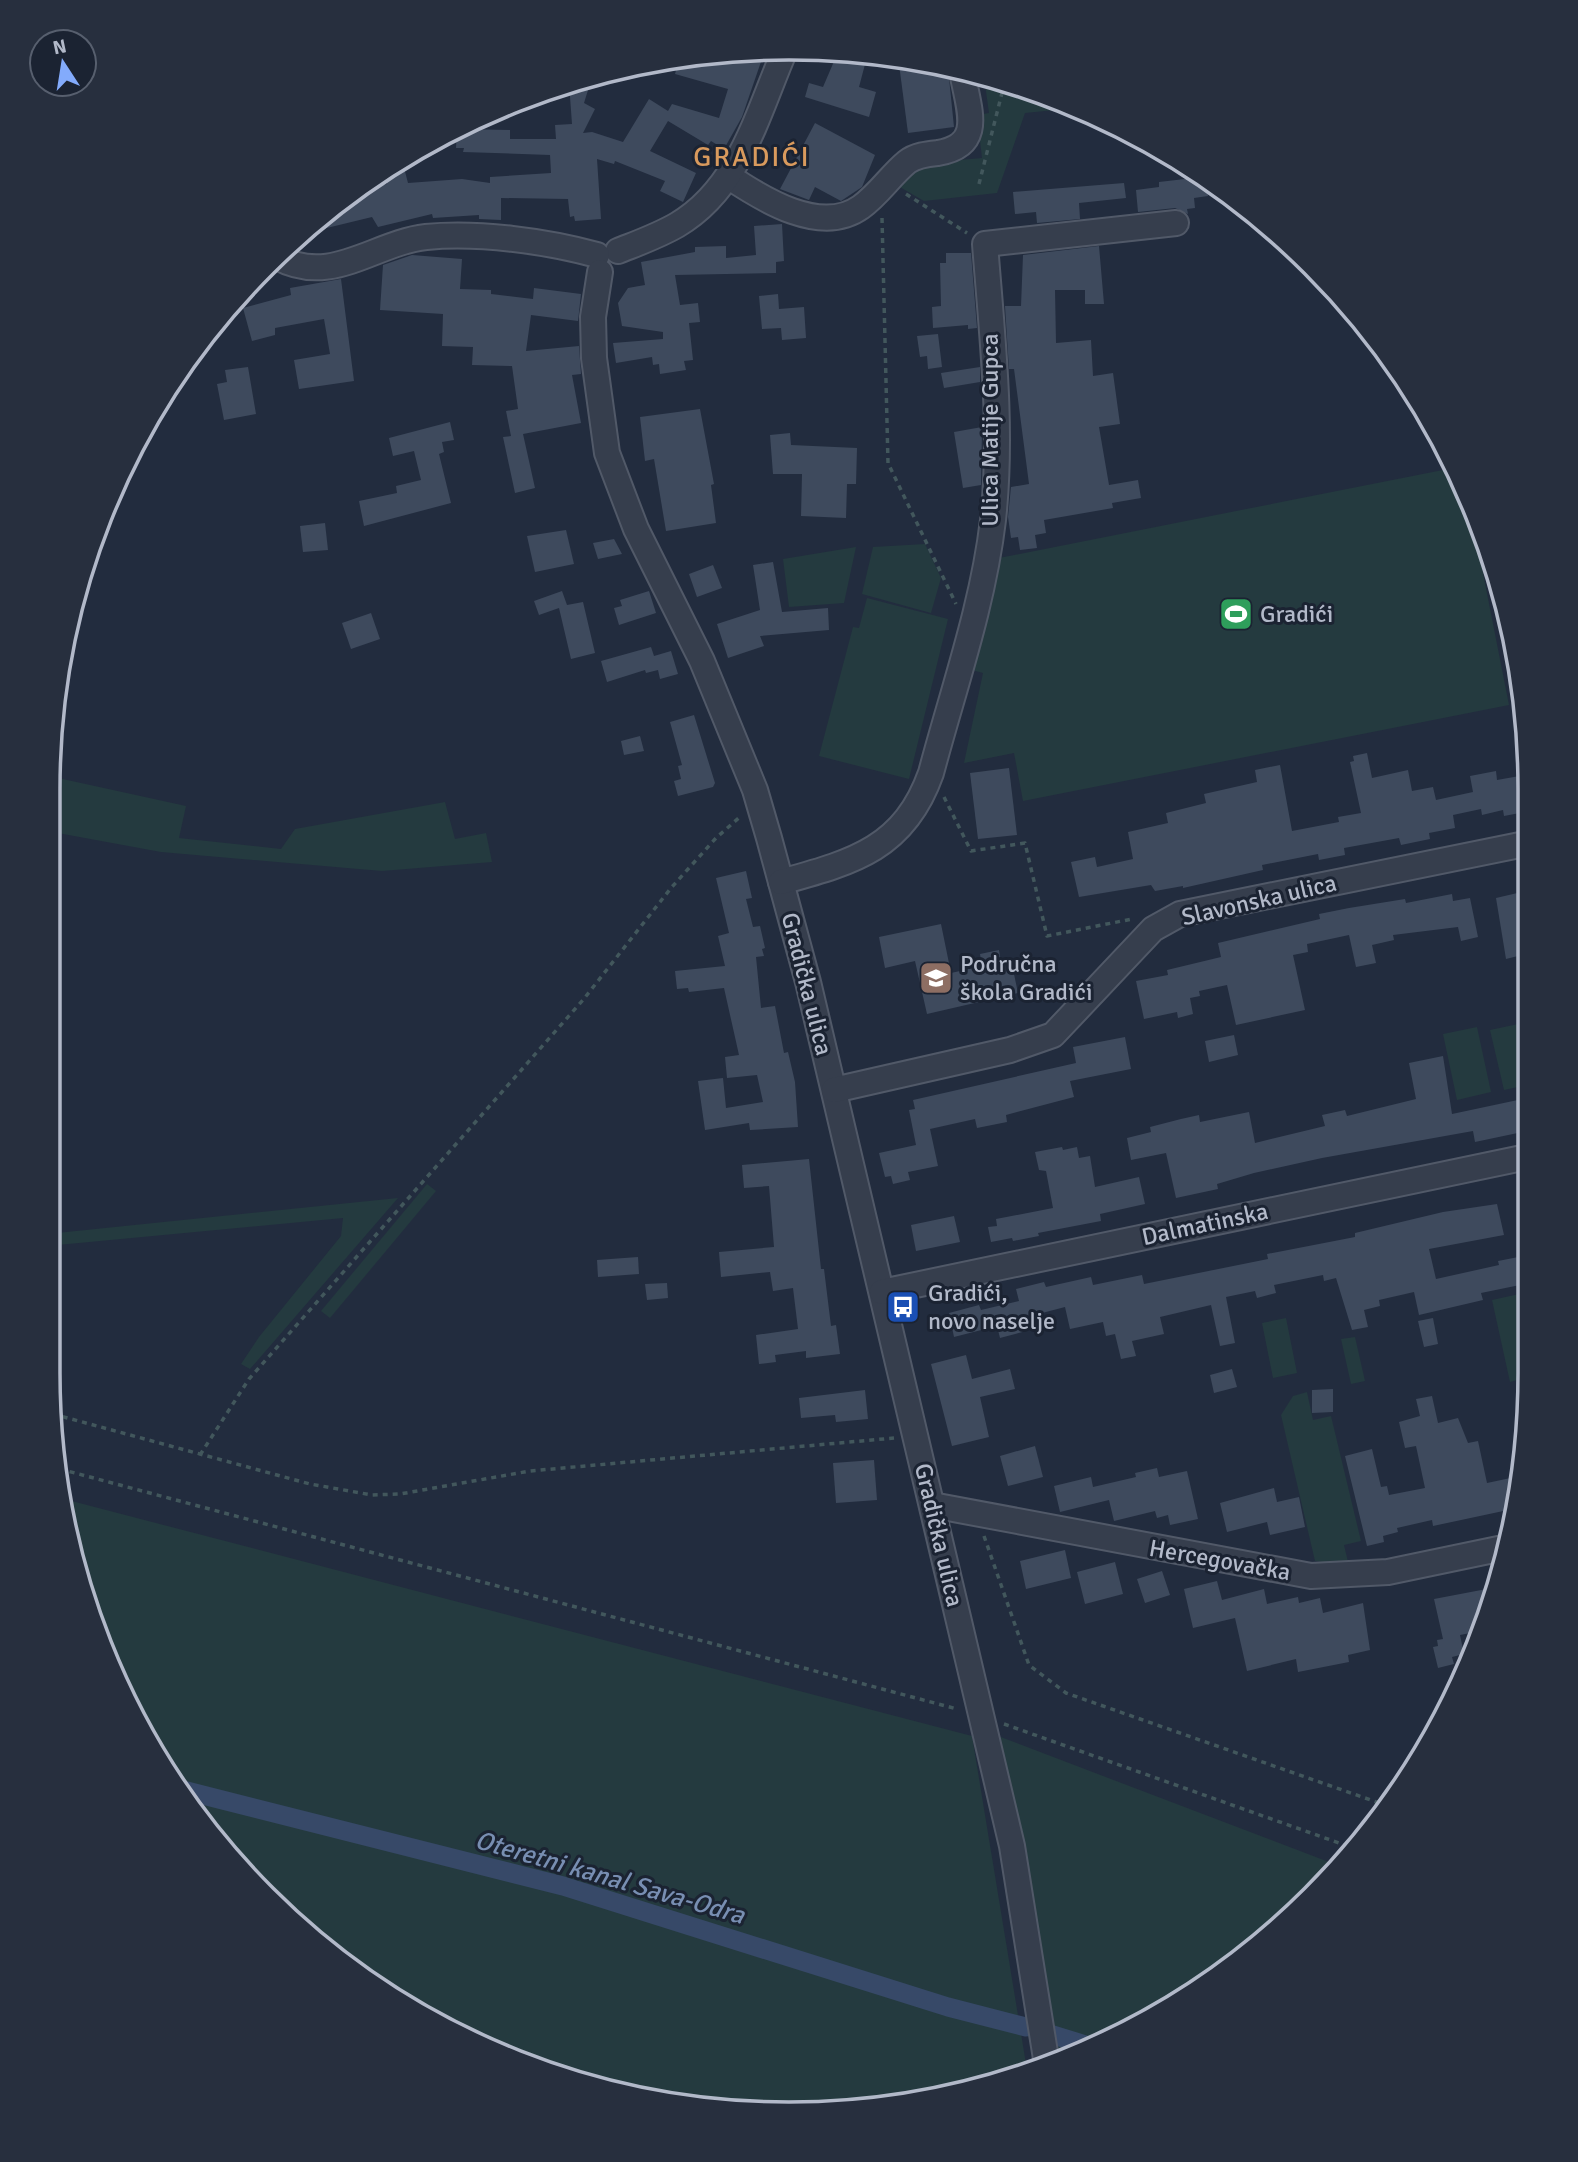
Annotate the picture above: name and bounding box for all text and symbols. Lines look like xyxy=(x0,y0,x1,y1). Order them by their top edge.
north arrow xyxy=(28,28,98,98)
text: N xyxy=(51,34,69,60)
district label: GRADIĆI xyxy=(693,140,811,174)
street label: Ulica Matije Gupca xyxy=(975,333,1005,527)
sports icon: Gradići xyxy=(1217,595,1255,633)
place label: Gradići xyxy=(1260,599,1333,629)
street label: Slavonska ulica xyxy=(1178,868,1340,932)
street label: Gradička ulica xyxy=(775,909,839,1059)
place label: Područna škola Gradići xyxy=(960,949,1092,1007)
school or university icon: Područna škola Gradići xyxy=(917,959,955,997)
street label: Dalmatinska xyxy=(1139,1196,1271,1252)
place label: Gradići, novo naselje xyxy=(928,1278,1055,1336)
bus stop icon: Gradići, novo naselje xyxy=(884,1288,922,1326)
street label: Gradička ulica xyxy=(908,1460,970,1610)
street label: Hercegovačka xyxy=(1147,1533,1293,1587)
water label: Oteretni kanal Sava-Odra xyxy=(471,1824,749,1932)

